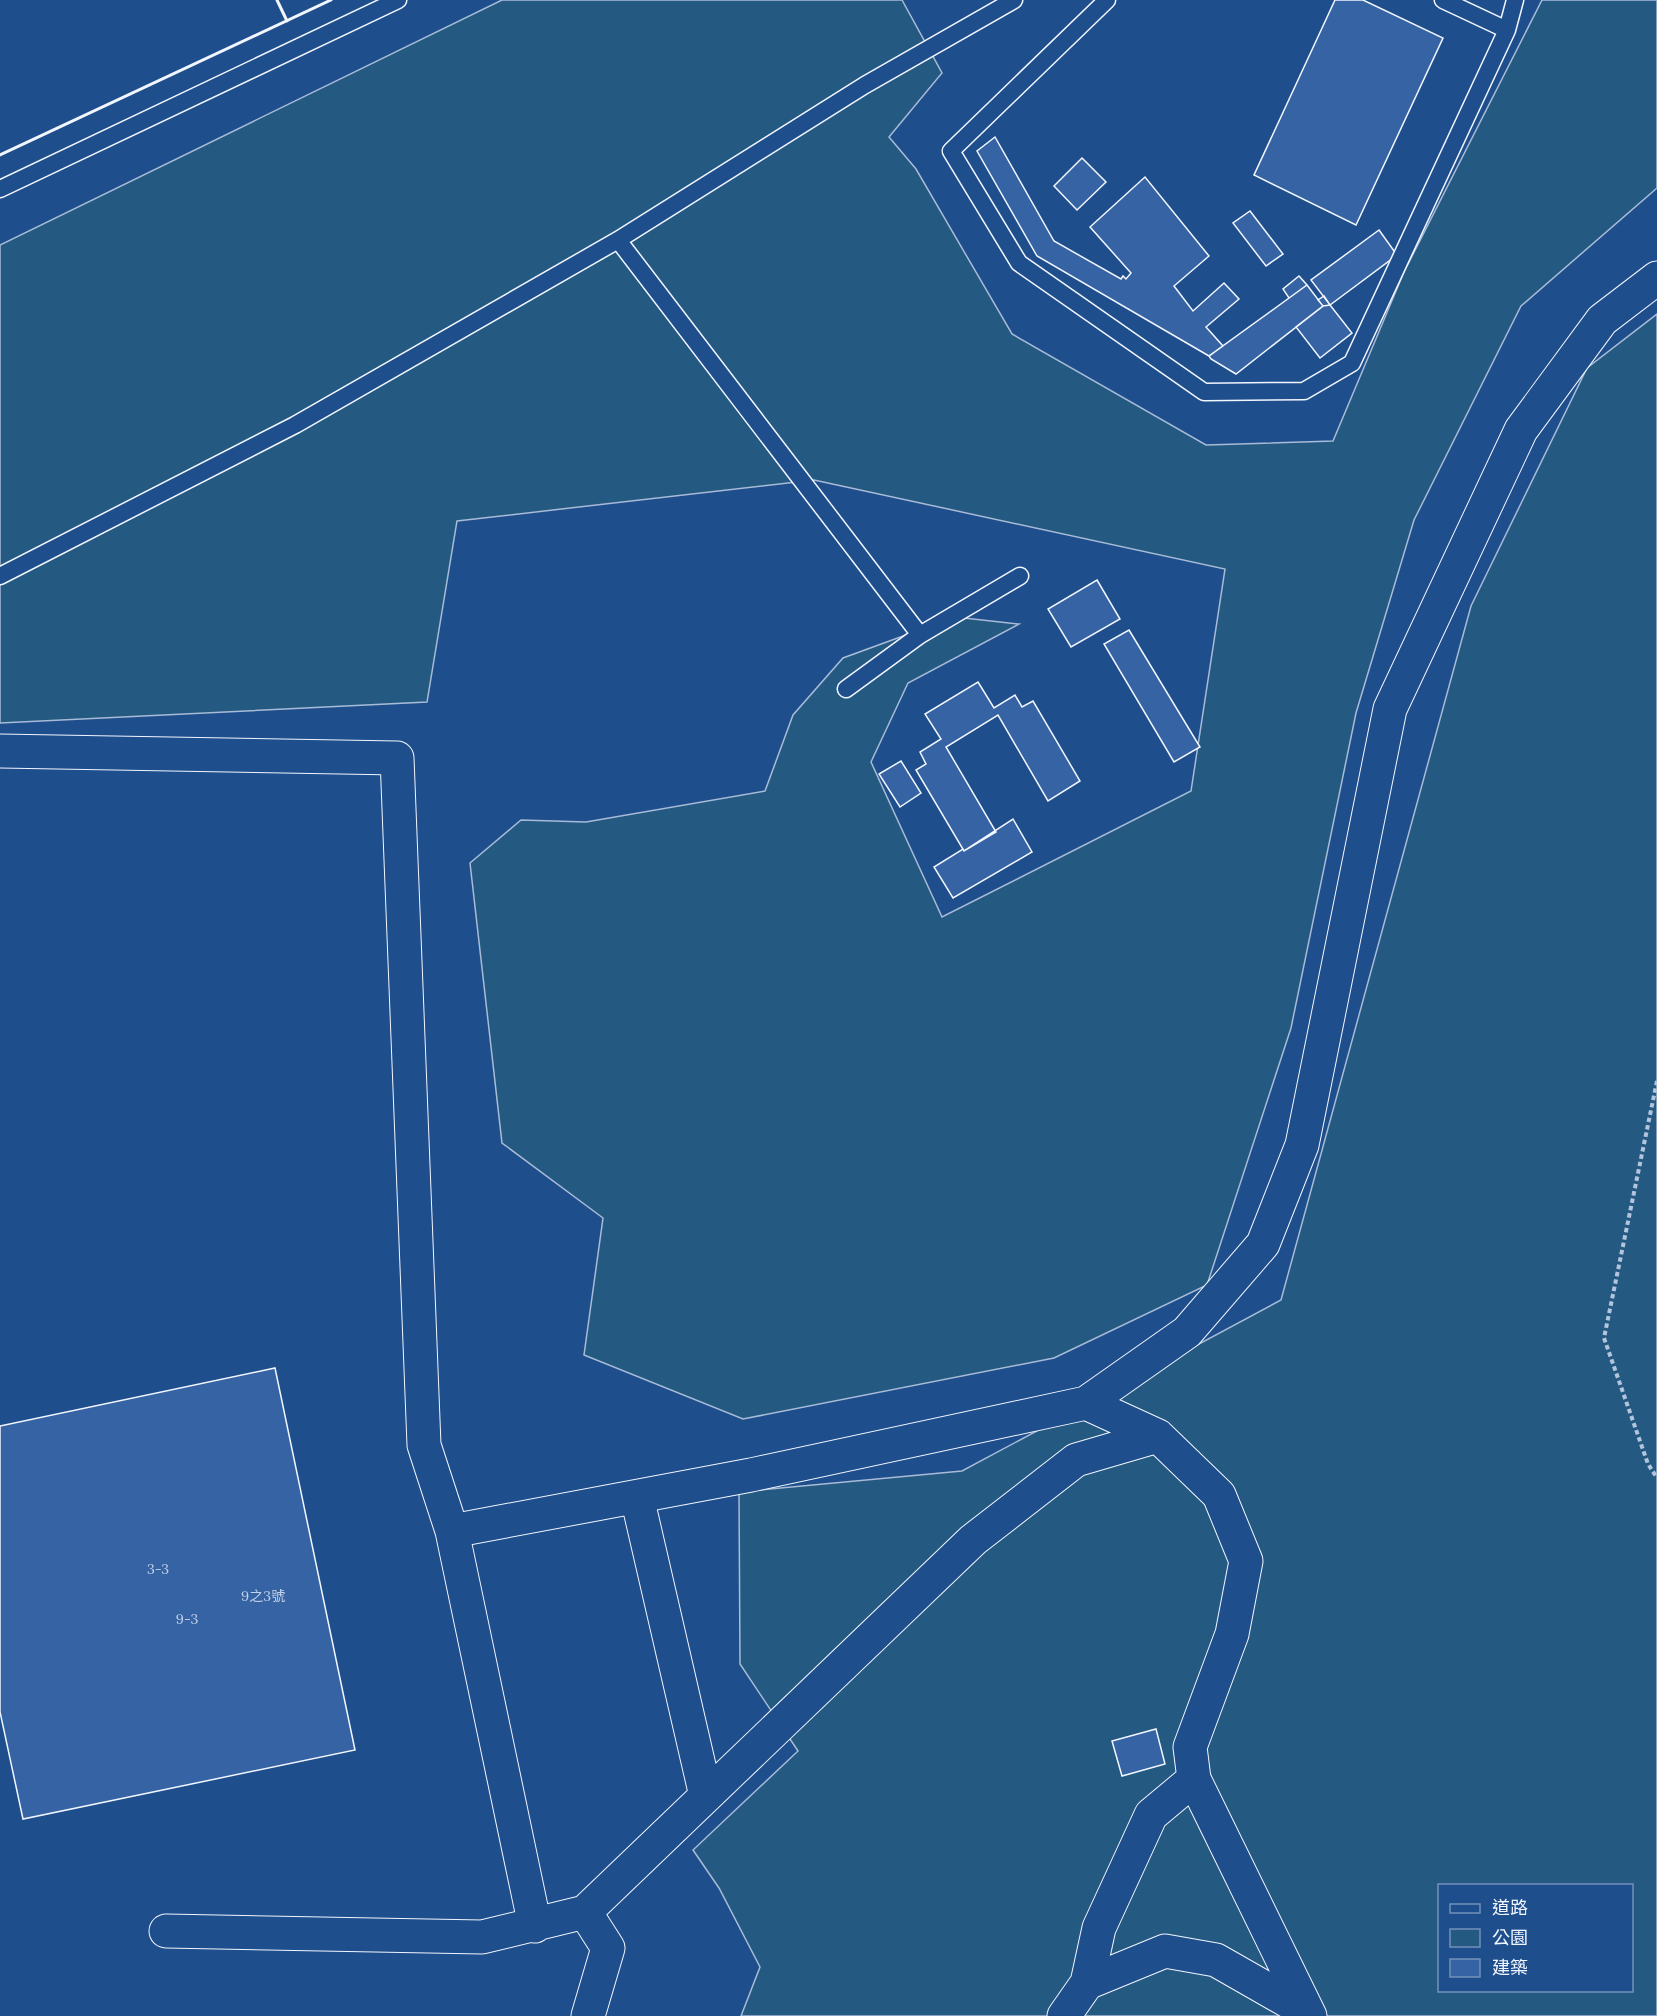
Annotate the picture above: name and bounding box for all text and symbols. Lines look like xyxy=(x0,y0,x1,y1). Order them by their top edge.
house number: 3-3 xyxy=(147,1560,169,1578)
house number: 9之3號 xyxy=(241,1587,285,1605)
house number: 9-3 xyxy=(176,1610,198,1628)
legend xyxy=(1438,1884,1633,1992)
text: 道路 xyxy=(1492,1896,1528,1919)
text: 公園 xyxy=(1492,1926,1528,1949)
text: 建築 xyxy=(1492,1956,1528,1979)

